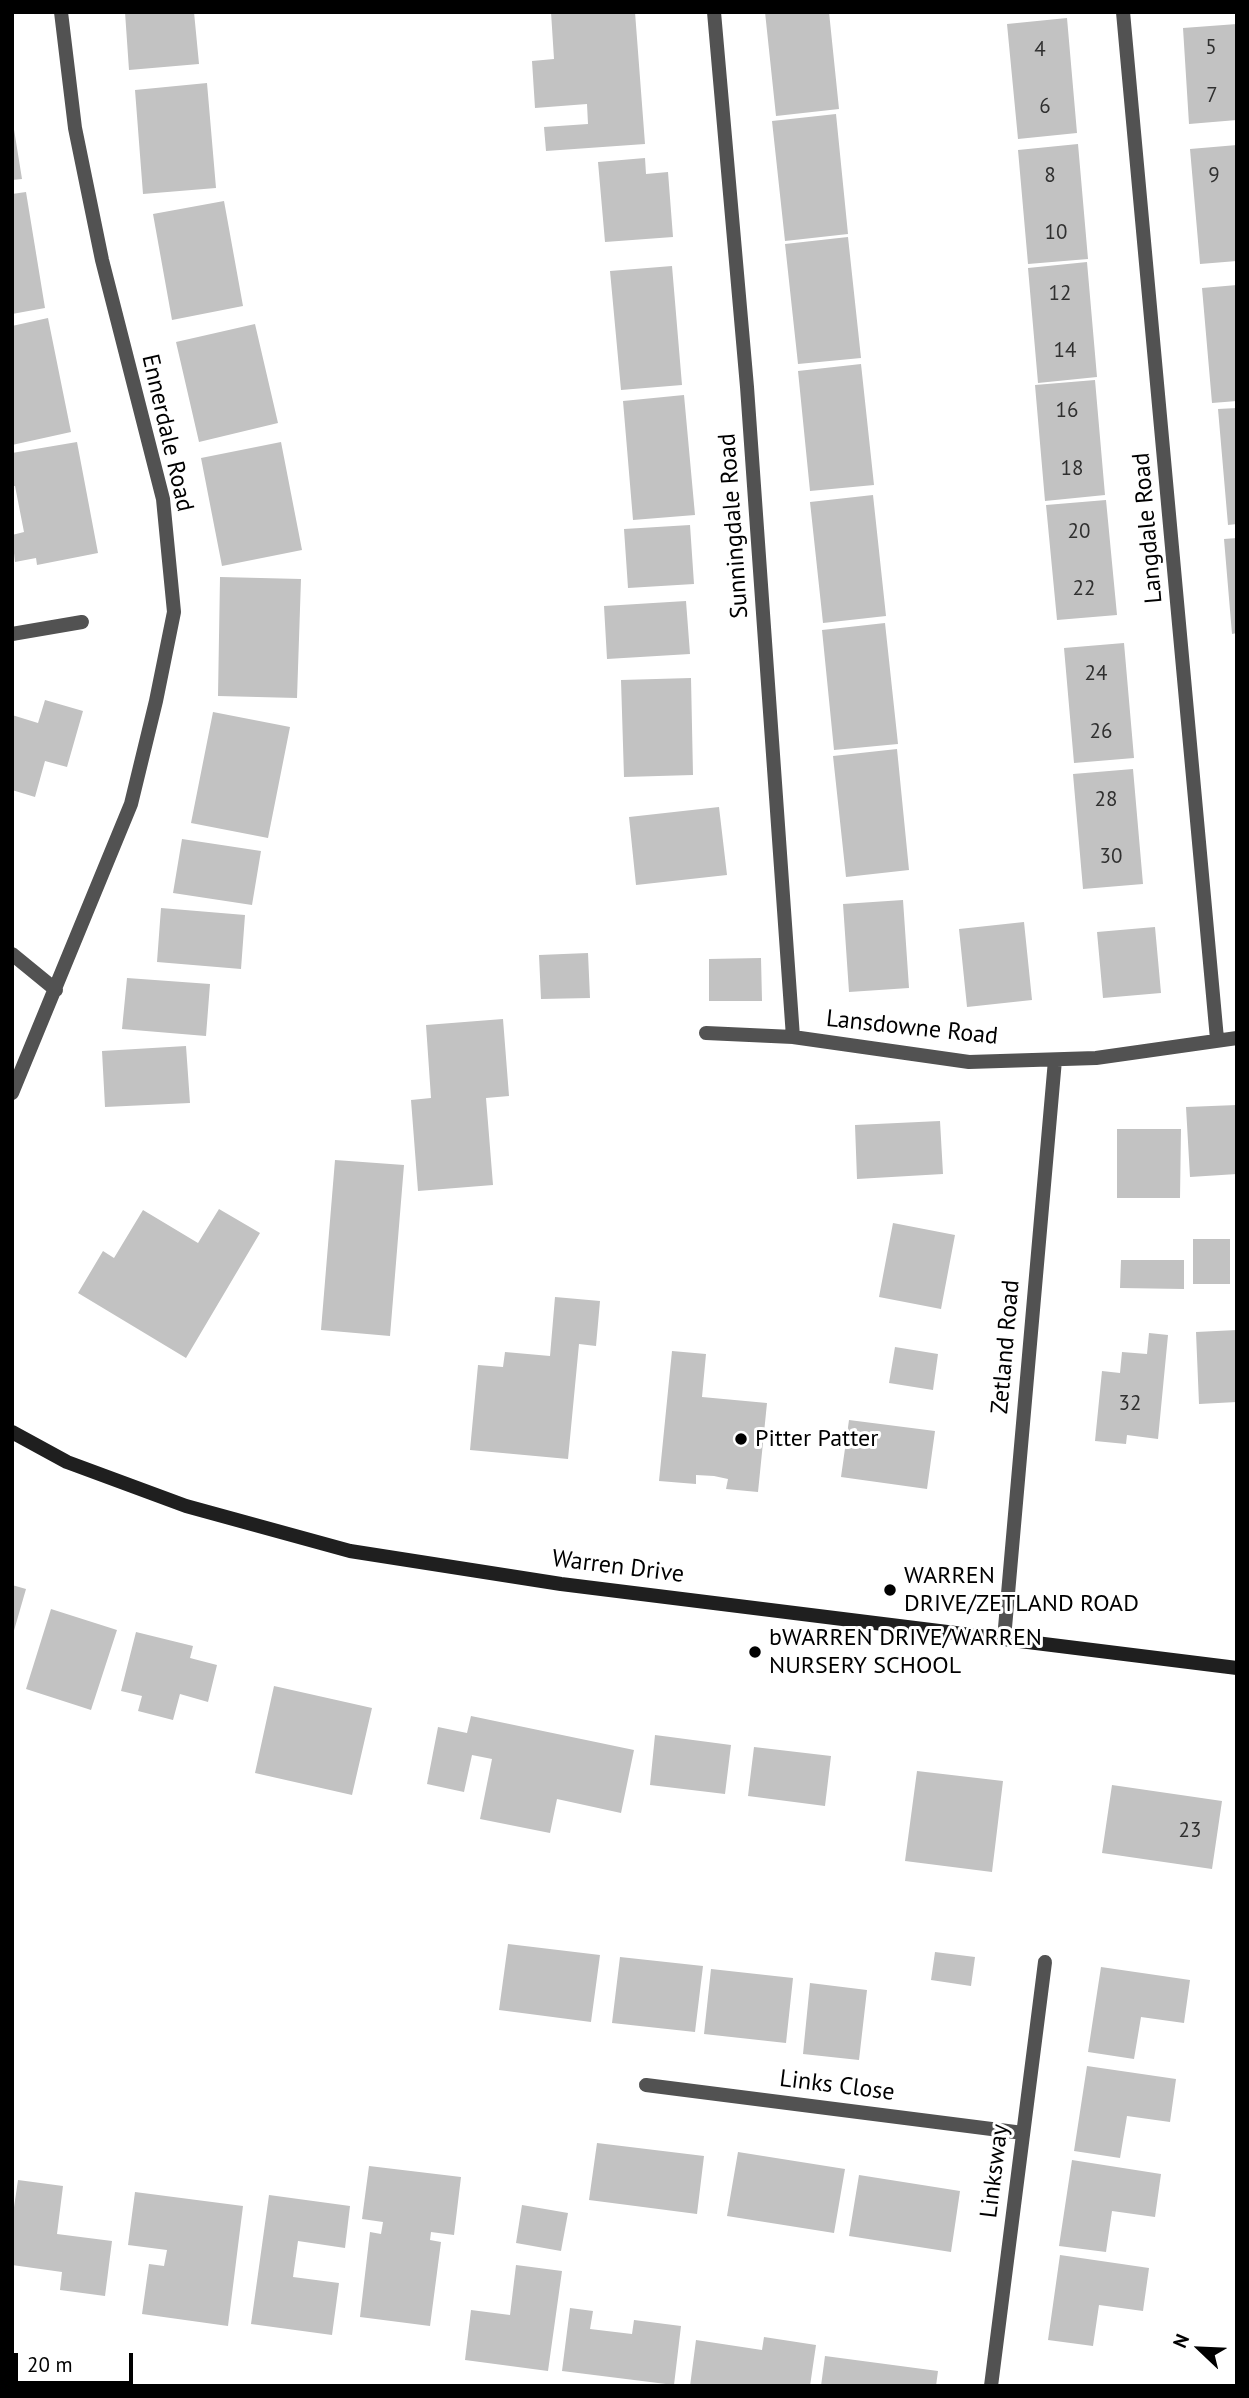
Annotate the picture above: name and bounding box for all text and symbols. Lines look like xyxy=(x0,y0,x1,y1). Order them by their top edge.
house number: 5 xyxy=(1205,35,1217,61)
house number: 4 xyxy=(1034,37,1046,63)
house number: 7 xyxy=(1206,83,1218,109)
house number: 6 xyxy=(1039,94,1051,120)
house number: 8 xyxy=(1044,163,1056,189)
house number: 9 xyxy=(1208,163,1220,189)
house number: 10 xyxy=(1045,220,1067,246)
house number: 12 xyxy=(1049,281,1071,307)
house number: 14 xyxy=(1054,338,1076,364)
street label: Ennerdale Road xyxy=(135,351,199,515)
house number: 16 xyxy=(1056,398,1078,424)
street label: Sunningdale Road xyxy=(713,432,755,620)
street label: Langdale Road xyxy=(1127,451,1169,605)
house number: 18 xyxy=(1061,456,1083,482)
house number: 20 xyxy=(1068,519,1090,545)
house number: 22 xyxy=(1073,576,1095,602)
house number: 24 xyxy=(1085,661,1107,687)
house number: 26 xyxy=(1090,719,1112,745)
house number: 28 xyxy=(1095,787,1117,813)
house number: 30 xyxy=(1100,844,1122,870)
street label: Lansdowne Road xyxy=(825,1005,999,1051)
street label: Zetland Road xyxy=(986,1279,1026,1415)
house number: 32 xyxy=(1119,1391,1141,1417)
place label: Pitter Patter xyxy=(755,1425,878,1453)
marker: Pitter Patter xyxy=(733,1431,749,1447)
street label: Warren Drive xyxy=(550,1545,686,1589)
place label: WARREN DRIVE/ZETLAND ROAD xyxy=(904,1562,1139,1618)
marker: WARREN DRIVE/ZETLAND ROAD xyxy=(882,1582,898,1598)
place label: bWARREN DRIVE/WARREN NURSERY SCHOOL xyxy=(769,1624,1042,1680)
marker: bWARREN DRIVE/WARREN NURSERY SCHOOL xyxy=(747,1644,763,1660)
house number: 23 xyxy=(1179,1818,1201,1844)
street label: Links Close xyxy=(778,2065,896,2107)
street label: Linksway xyxy=(975,2122,1015,2220)
north arrow xyxy=(1165,2314,1235,2384)
text: N xyxy=(1167,2330,1194,2351)
scale bar xyxy=(18,2338,136,2382)
text: 20 m xyxy=(27,2351,73,2378)

